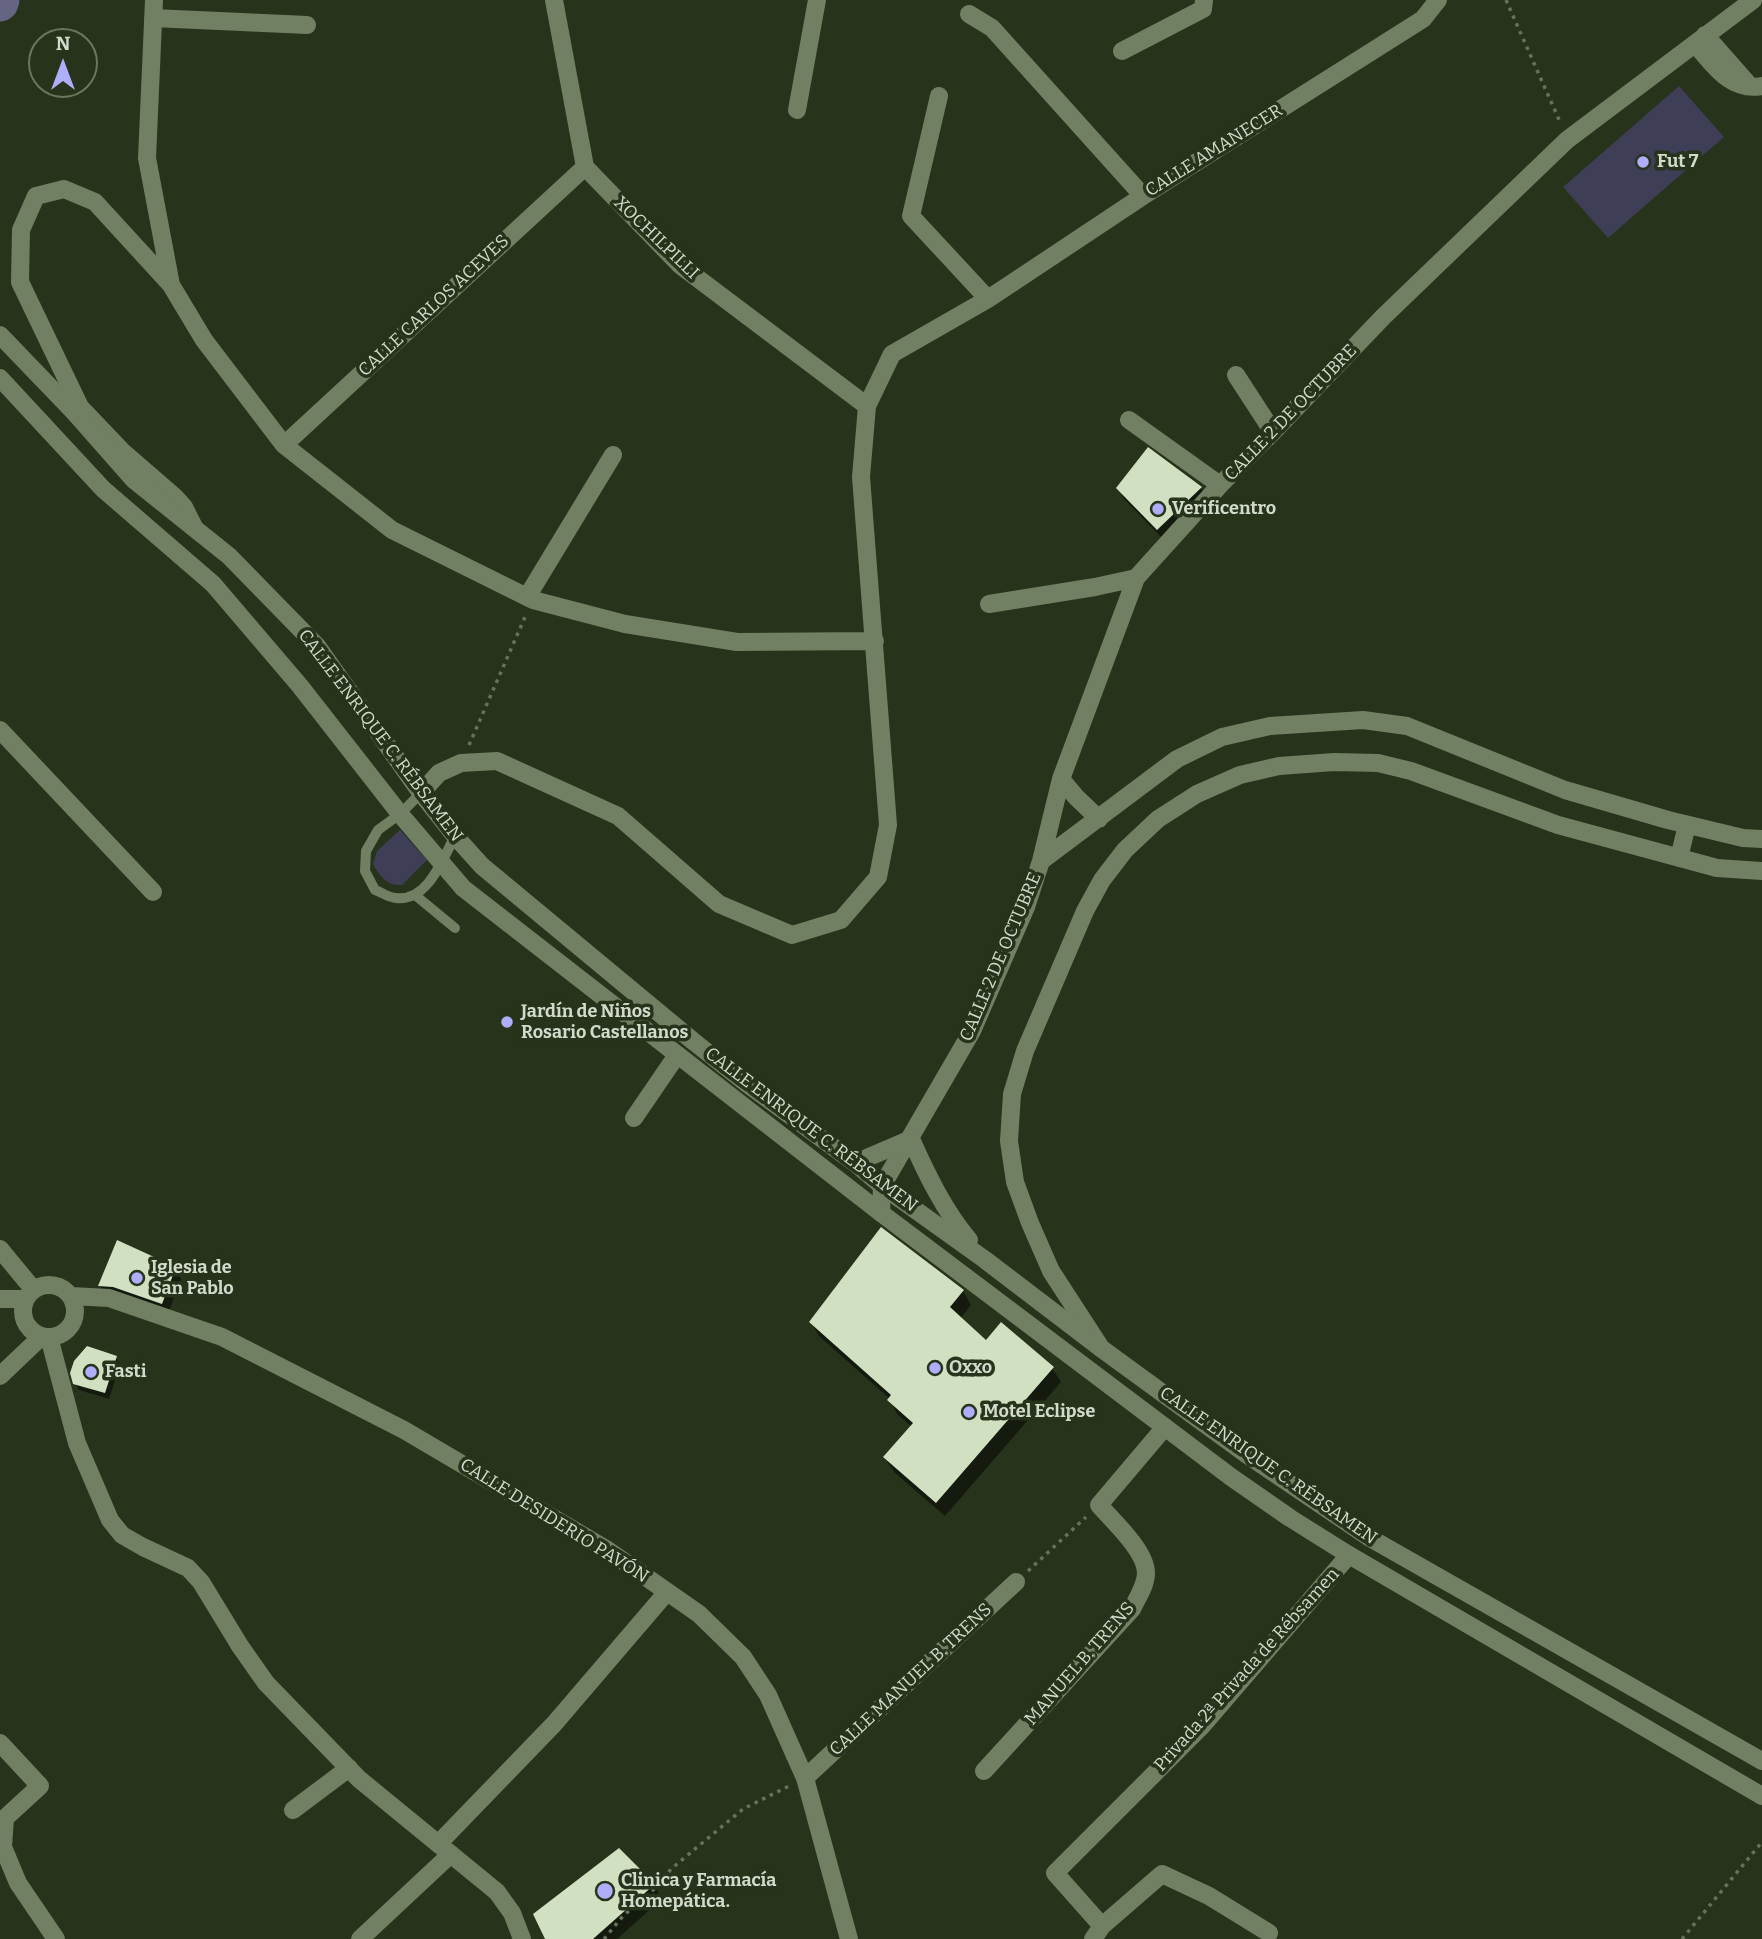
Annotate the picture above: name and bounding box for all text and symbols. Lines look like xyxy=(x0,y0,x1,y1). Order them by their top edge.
north arrow xyxy=(28,28,98,98)
text: N xyxy=(56,32,70,55)
street label: CALLE AMANECER xyxy=(1142,100,1286,202)
place label: Fut 7 xyxy=(1657,151,1698,173)
marker: Fut 7 xyxy=(1635,154,1651,170)
street label: XOCHILPILLI xyxy=(609,192,703,284)
street label: CALLE CARLOS ACEVES xyxy=(354,230,514,382)
street label: CALLE 2 DE OCTUBRE xyxy=(1220,340,1362,486)
place label: Verificentro xyxy=(1172,498,1276,520)
marker: Verificentro xyxy=(1150,501,1166,517)
street label: CALLE ENRIQUE C. RÉBSAMEN xyxy=(293,626,467,846)
street label: CALLE 2 DE OCTUBRE xyxy=(956,869,1046,1045)
place label: Jardín de Niños Rosario Castellanos xyxy=(521,1001,688,1044)
marker: Jardín de Niños Rosario Castellanos xyxy=(499,1014,515,1030)
street label: CALLE ENRIQUE C. RÉBSAMEN xyxy=(701,1043,921,1217)
place label: Iglesia de San Pablo xyxy=(151,1257,234,1300)
marker: Iglesia de San Pablo xyxy=(129,1270,145,1286)
place label: Oxxo xyxy=(949,1357,992,1379)
marker: Oxxo xyxy=(927,1360,943,1376)
place label: Fasti xyxy=(105,1361,146,1383)
marker: Fasti xyxy=(83,1364,99,1380)
street label: CALLE ENRIQUE C. RÉBSAMEN xyxy=(1155,1383,1381,1549)
place label: Motel Eclipse xyxy=(983,1401,1095,1423)
marker: Motel Eclipse xyxy=(961,1404,977,1420)
street label: CALLE DESIDERIO PAVÓN xyxy=(456,1454,652,1588)
street label: Privada 2ª Privada de Rébsamen xyxy=(1150,1564,1344,1776)
street label: MANUEL B. TRENS xyxy=(1021,1598,1139,1730)
street label: CALLE MANUEL B. TRENS xyxy=(825,1599,997,1761)
place label: Clinica y Farmacía Homepática. xyxy=(621,1870,776,1912)
marker: Clinica y Farmacía Homepática. xyxy=(595,1881,615,1901)

